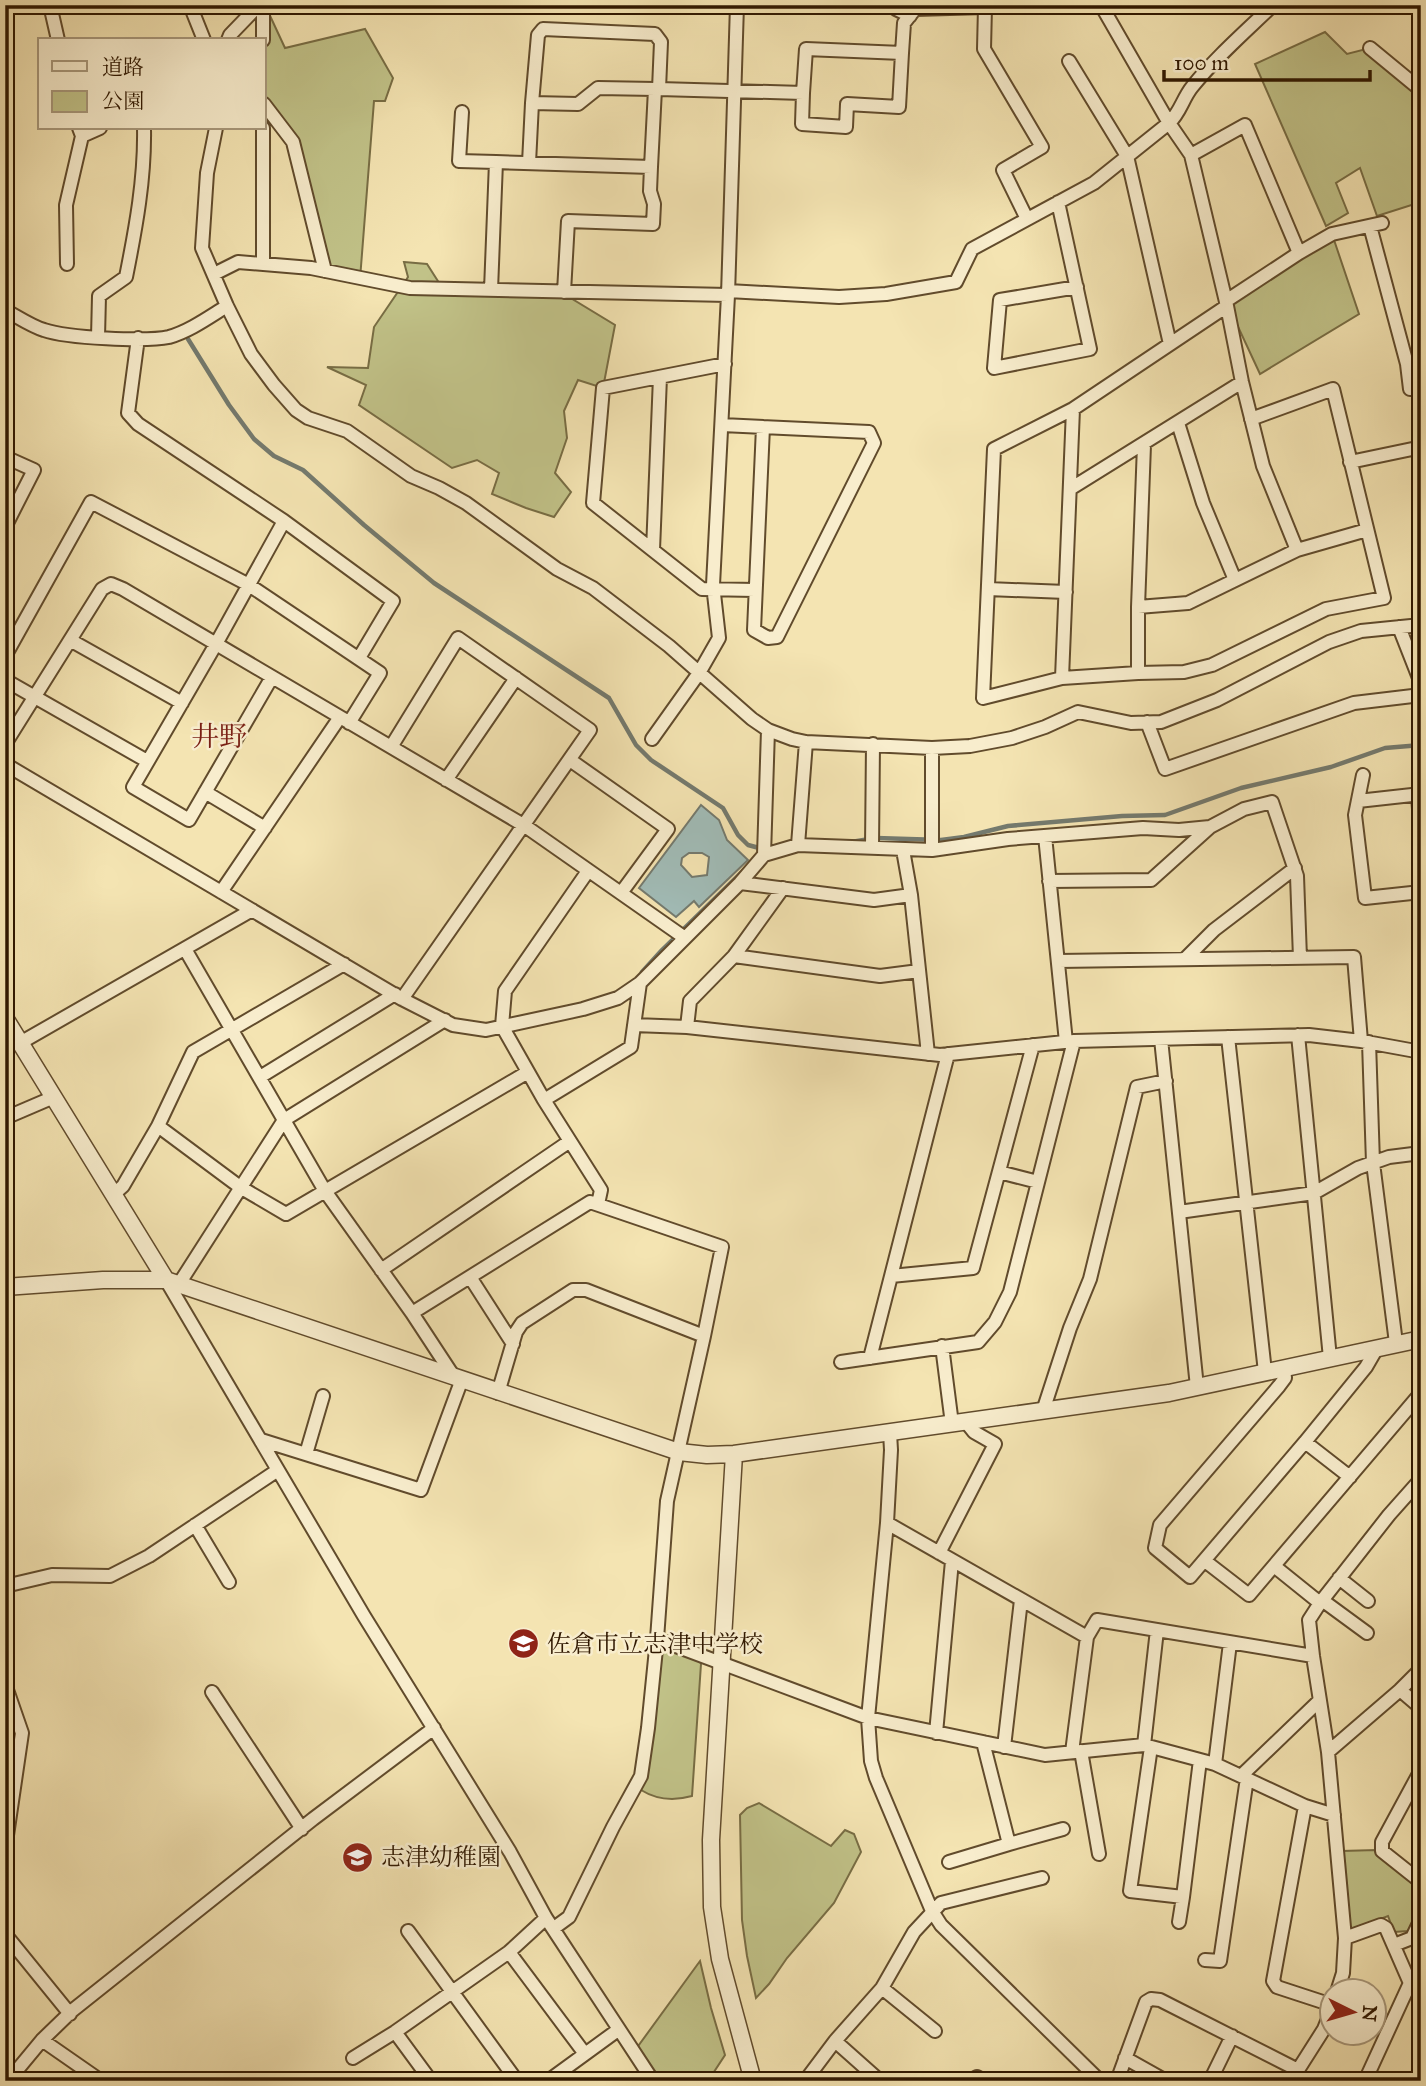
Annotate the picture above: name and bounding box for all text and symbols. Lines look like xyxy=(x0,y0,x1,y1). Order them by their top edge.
legend xyxy=(38,38,266,130)
scale bar xyxy=(1164,38,1370,82)
text: 100 m xyxy=(1174,50,1229,76)
text: 道路 xyxy=(102,54,144,80)
text: 公園 xyxy=(102,88,144,114)
district label: 井野 xyxy=(191,719,247,754)
school or university icon: 佐倉市立志津中学校 xyxy=(507,1627,541,1661)
place label: 佐倉市立志津中学校 xyxy=(547,1629,763,1659)
school or university icon: 志津幼稚園 xyxy=(341,1840,375,1874)
place label: 志津幼稚園 xyxy=(381,1842,501,1872)
north arrow xyxy=(1318,1978,1388,2048)
text: N xyxy=(1357,2004,1382,2022)

